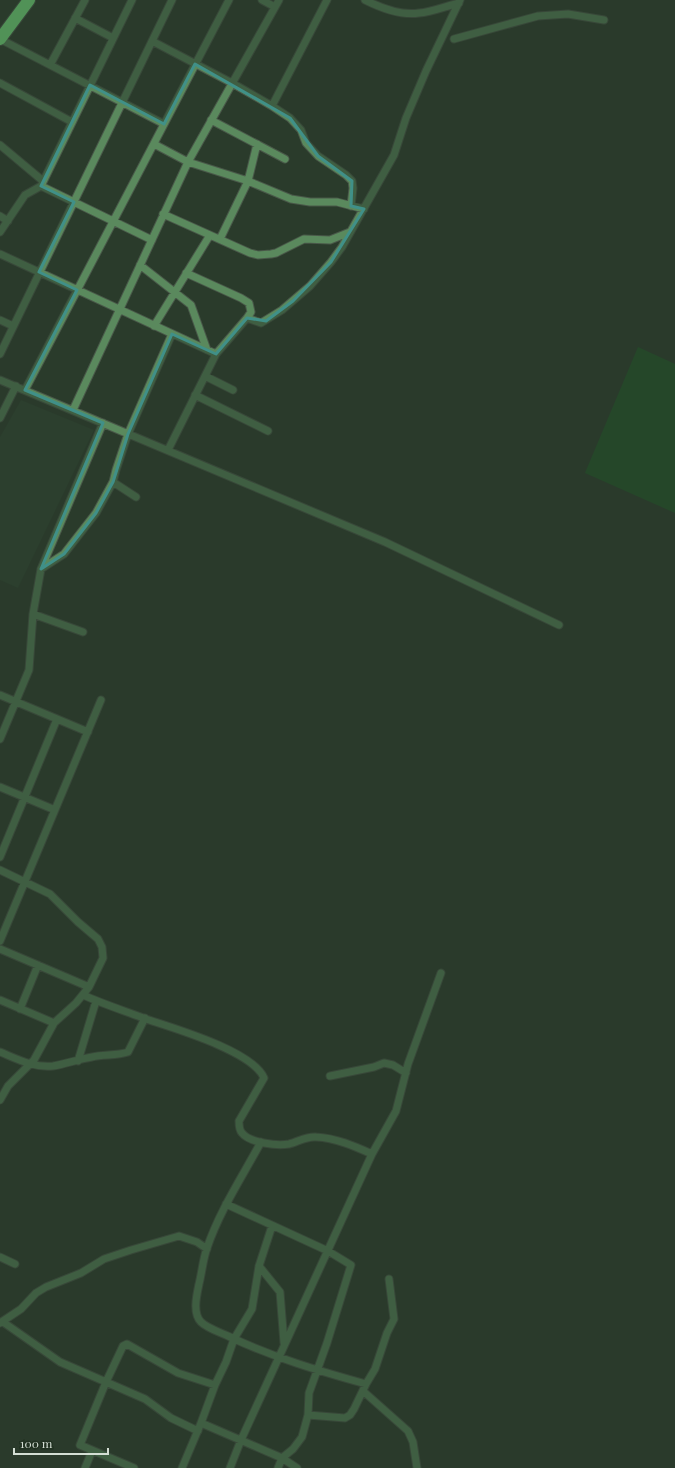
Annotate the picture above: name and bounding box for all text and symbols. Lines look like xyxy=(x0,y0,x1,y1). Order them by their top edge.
scale bar xyxy=(14,1430,108,1456)
text: 100 m xyxy=(20,1435,53,1451)

